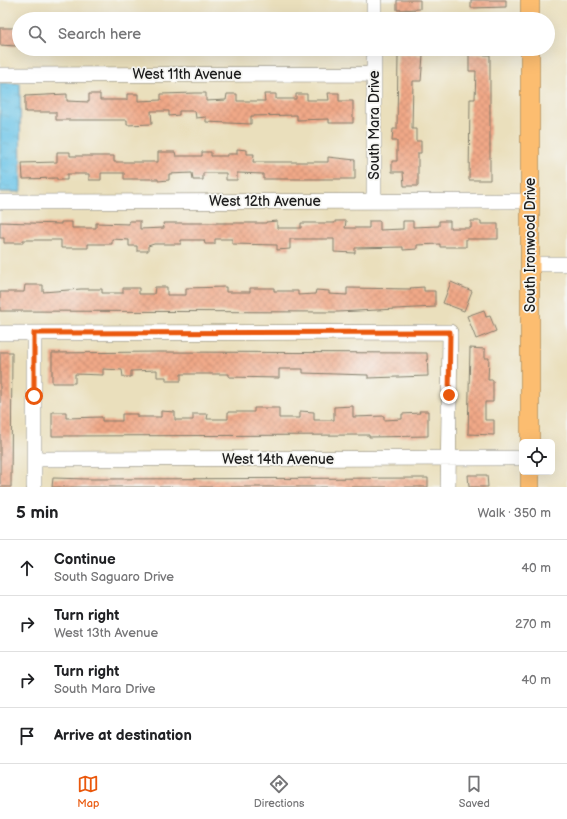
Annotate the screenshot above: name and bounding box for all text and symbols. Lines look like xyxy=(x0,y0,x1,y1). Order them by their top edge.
search box xyxy=(12,12,555,56)
icon: search xyxy=(26,23,48,45)
text: Search here xyxy=(58,25,141,44)
street label: West 11th Avenue xyxy=(133,66,241,83)
street label: South Mara Drive xyxy=(366,70,383,180)
street label: South Ironwood Drive xyxy=(522,178,539,312)
street label: West 12th Avenue xyxy=(209,193,321,210)
route end xyxy=(440,386,458,404)
route start xyxy=(25,387,43,405)
map controls xyxy=(519,439,555,475)
button: locate xyxy=(519,439,555,475)
street label: West 14th Avenue xyxy=(222,451,334,468)
text: 5 min xyxy=(16,503,59,523)
text: Walk · 350 m xyxy=(477,505,551,521)
text: Continue xyxy=(54,550,116,569)
icon: ahead xyxy=(16,557,38,579)
text: 40 m xyxy=(521,560,551,576)
text: South Saguaro Drive xyxy=(54,569,174,585)
text: Turn right xyxy=(54,606,119,625)
icon: right xyxy=(16,613,38,635)
text: 270 m xyxy=(515,616,551,632)
text: West 13th Avenue xyxy=(54,625,158,641)
text: Turn right xyxy=(54,662,119,681)
icon: right xyxy=(16,669,38,691)
text: 40 m xyxy=(521,672,551,688)
text: South Mara Drive xyxy=(54,681,156,697)
icon: arrive xyxy=(16,725,38,747)
text: Arrive at destination xyxy=(54,726,192,745)
tab: Map xyxy=(77,773,99,810)
tab: Directions xyxy=(254,773,304,810)
tab: Saved xyxy=(459,773,490,810)

